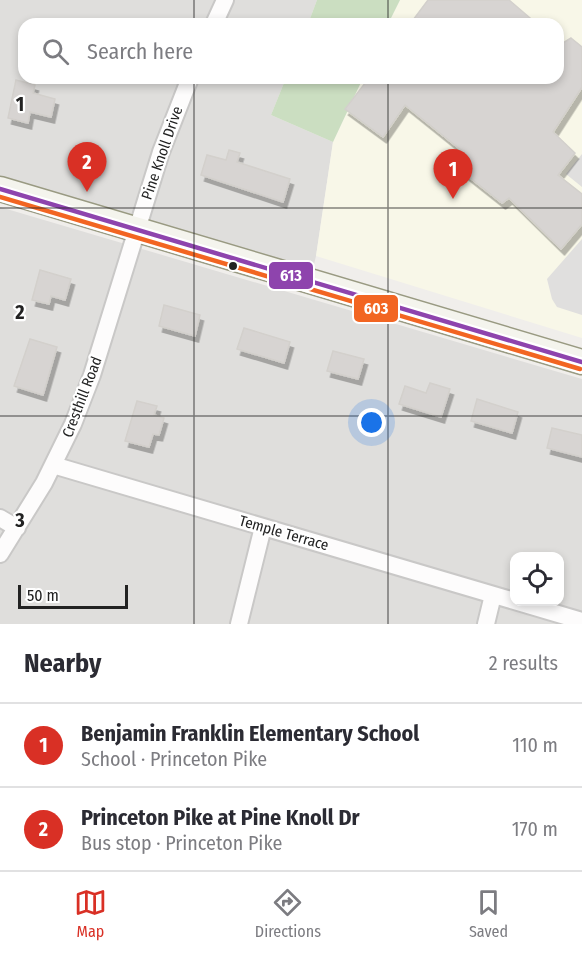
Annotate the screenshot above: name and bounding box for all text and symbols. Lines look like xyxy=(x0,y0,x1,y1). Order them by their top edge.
search box xyxy=(18,18,564,84)
icon: search xyxy=(39,35,72,68)
text: Search here xyxy=(87,38,193,65)
text: 1 xyxy=(16,92,24,116)
street label: Pine Knoll Drive xyxy=(138,104,186,202)
pin: 2 xyxy=(68,142,106,192)
pin: 1 xyxy=(434,150,472,199)
unlabelled marker xyxy=(227,260,239,272)
line badge: 613 xyxy=(268,261,314,290)
text: 613 xyxy=(280,266,302,285)
line badge: 603 xyxy=(353,294,399,323)
text: 603 xyxy=(364,299,389,318)
text: 2 xyxy=(14,300,25,324)
street label: Cresthill Road xyxy=(58,354,106,440)
your location xyxy=(357,408,386,437)
text: 3 xyxy=(14,508,25,532)
street label: Temple Terrace xyxy=(237,512,331,554)
map controls xyxy=(510,552,564,606)
button: locate xyxy=(510,552,564,606)
scale bar xyxy=(18,582,128,610)
text: 50 m xyxy=(27,586,59,605)
text: Nearby xyxy=(24,648,101,679)
text: 2 results xyxy=(489,651,558,675)
text: Benjamin Franklin Elementary School xyxy=(81,720,419,747)
text: 1 xyxy=(39,733,48,757)
text: 110 m xyxy=(512,733,558,757)
text: School · Princeton Pike xyxy=(81,747,267,771)
text: Princeton Pike at Pine Knoll Dr xyxy=(81,804,360,831)
text: 2 xyxy=(39,817,48,841)
text: 170 m xyxy=(512,817,558,841)
text: Bus stop · Princeton Pike xyxy=(81,831,282,855)
tab: Map xyxy=(74,886,107,941)
tab: Directions xyxy=(255,886,321,941)
tab: Saved xyxy=(469,886,508,941)

